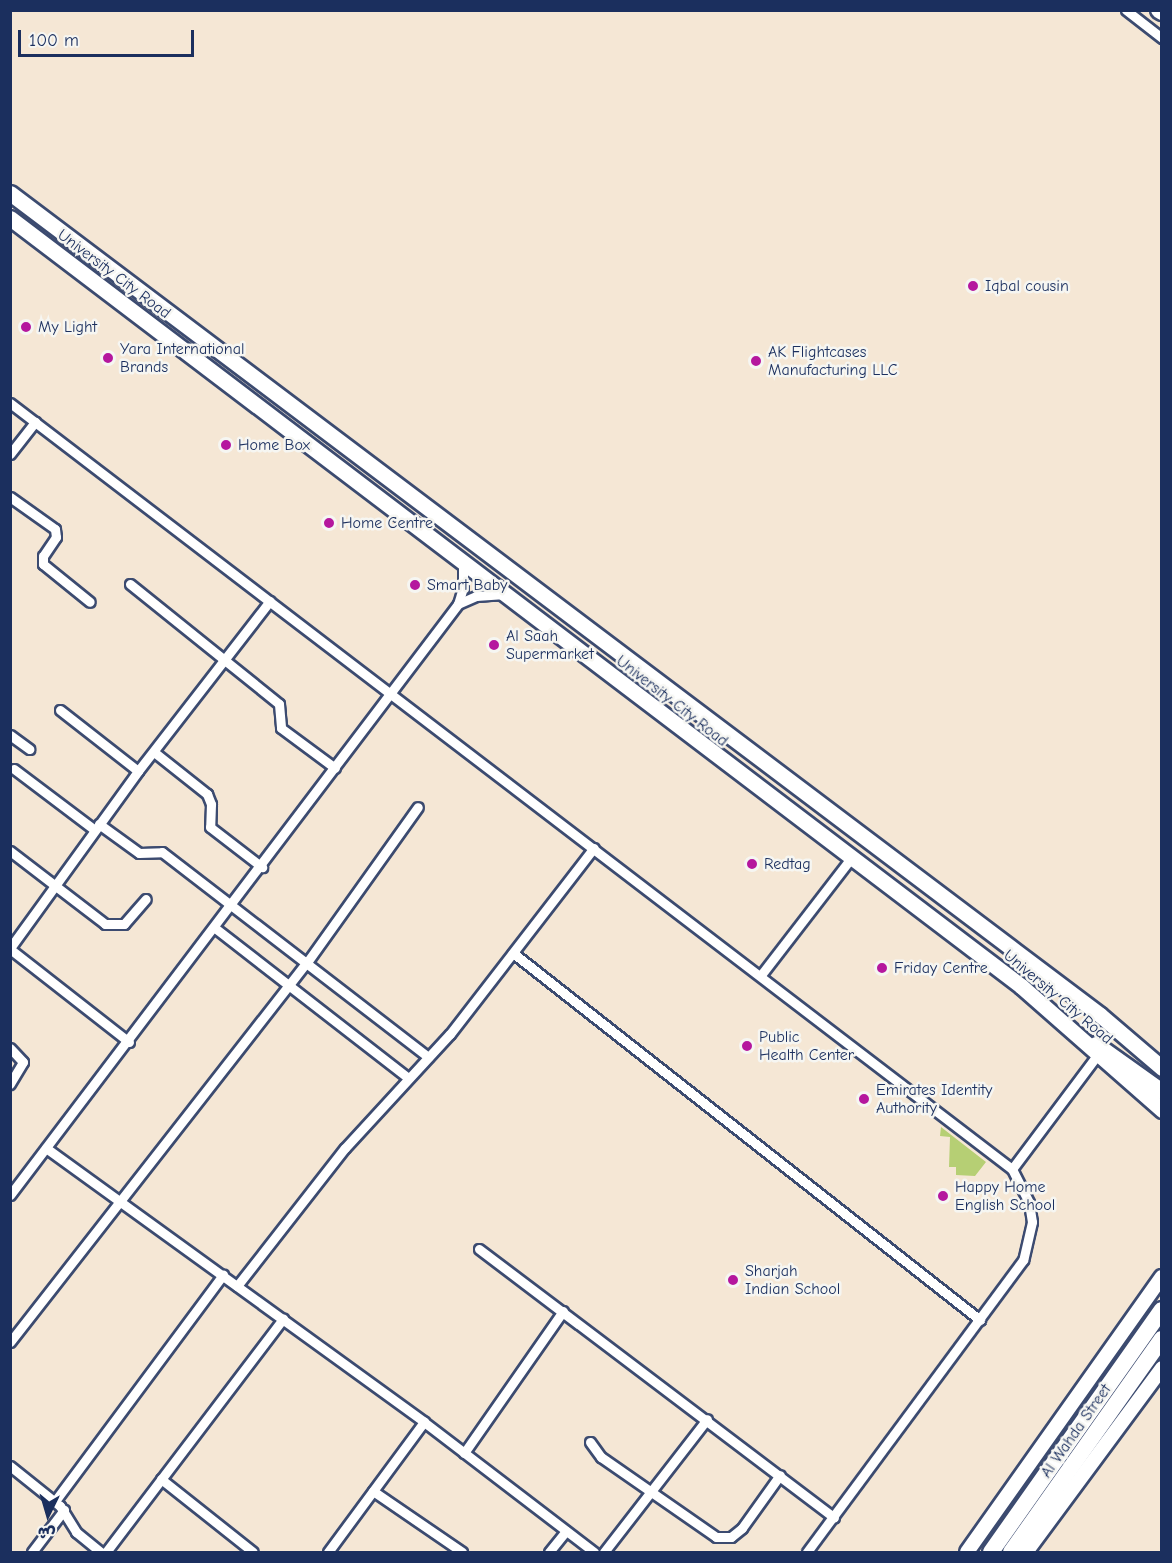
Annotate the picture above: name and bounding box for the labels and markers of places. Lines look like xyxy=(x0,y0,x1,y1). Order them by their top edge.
place label: Iqbal cousin xyxy=(985,276,1069,296)
marker: Iqbal cousin xyxy=(966,279,980,293)
place label: My Light xyxy=(38,317,97,337)
marker: My Light xyxy=(19,320,33,334)
place label: Yara International Brands xyxy=(120,339,244,377)
place label: AK Flightcases Manufacturing LLC xyxy=(768,342,898,380)
marker: Yara International Brands xyxy=(101,351,115,365)
marker: AK Flightcases Manufacturing LLC xyxy=(749,354,763,368)
place label: Home Box xyxy=(238,435,310,455)
marker: Home Box xyxy=(219,438,233,452)
place label: Home Centre xyxy=(341,513,433,533)
marker: Home Centre xyxy=(322,516,336,530)
place label: Smart Baby xyxy=(427,575,507,595)
marker: Smart Baby xyxy=(408,578,422,592)
place label: Al Saah Supermarket xyxy=(506,626,594,664)
marker: Al Saah Supermarket xyxy=(487,638,501,652)
place label: Redtag xyxy=(764,854,811,874)
marker: Redtag xyxy=(745,857,759,871)
place label: Friday Centre xyxy=(894,958,988,978)
marker: Friday Centre xyxy=(875,961,889,975)
place label: Public Health Center xyxy=(759,1027,854,1065)
marker: Public Health Center xyxy=(740,1039,754,1053)
place label: Emirates Identity Authority xyxy=(876,1080,992,1118)
marker: Emirates Identity Authority xyxy=(857,1092,871,1106)
place label: Happy Home English School xyxy=(955,1177,1055,1215)
marker: Happy Home English School xyxy=(936,1189,950,1203)
place label: Sharjah Indian School xyxy=(745,1261,840,1299)
marker: Sharjah Indian School xyxy=(726,1273,740,1287)

